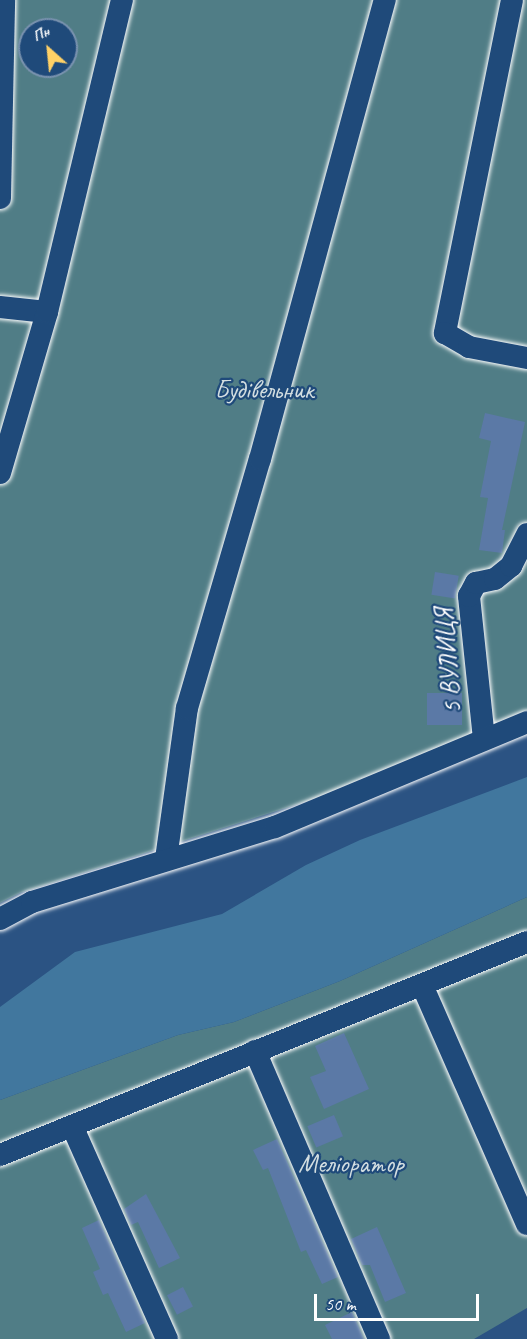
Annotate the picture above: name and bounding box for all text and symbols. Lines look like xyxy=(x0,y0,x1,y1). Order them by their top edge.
north arrow xyxy=(18,18,78,78)
text: Пн xyxy=(29,21,53,46)
park label: Будівельник xyxy=(215,374,313,406)
street label: 5 ВУЛИЦЯ xyxy=(428,607,468,715)
park label: Меліоратор xyxy=(298,1148,404,1180)
scale bar xyxy=(317,1282,482,1320)
text: 50 m xyxy=(325,1293,356,1315)

